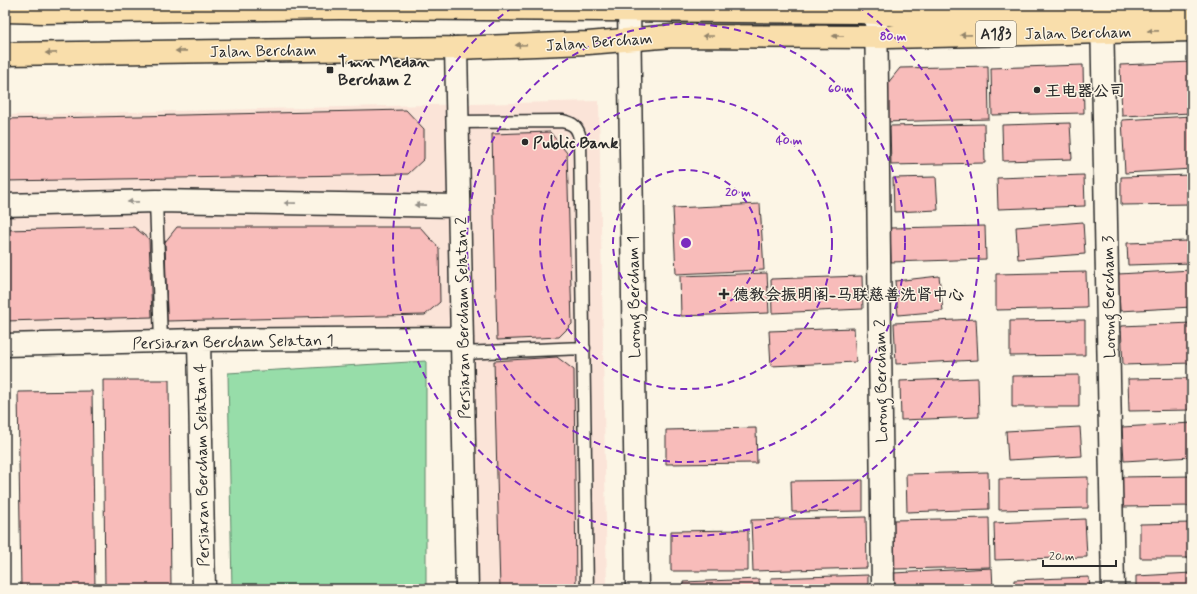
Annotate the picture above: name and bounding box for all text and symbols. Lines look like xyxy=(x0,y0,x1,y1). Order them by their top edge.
road number: A183 xyxy=(976,21,1016,47)
street label: Jalan Bercham xyxy=(1024,22,1132,45)
street label: Jalan Bercham xyxy=(545,28,653,57)
one-way arrow xyxy=(1146,28,1159,34)
text: 80 m xyxy=(880,29,907,45)
one-way arrow xyxy=(959,32,972,38)
one-way arrow xyxy=(701,33,714,39)
one-way arrow xyxy=(831,33,844,39)
street label: Jalan Bercham xyxy=(209,40,317,63)
one-way arrow xyxy=(515,42,527,49)
one-way arrow xyxy=(174,48,187,54)
one-way arrow xyxy=(44,50,57,56)
place label: Tmn Medan Bercham 2 xyxy=(338,52,430,91)
marker: Tmn Medan Bercham 2 xyxy=(325,65,335,75)
text: 60 m xyxy=(828,81,854,97)
place label: 王电器公司 xyxy=(1045,81,1125,102)
marker: 王电器公司 xyxy=(1032,85,1042,95)
place label: Public Bank xyxy=(533,133,618,154)
text: 40 m xyxy=(776,133,803,149)
marker: Public Bank xyxy=(520,137,530,147)
text: 20 m xyxy=(725,185,751,201)
one-way arrow xyxy=(126,199,139,205)
one-way arrow xyxy=(283,200,296,206)
one-way arrow xyxy=(413,202,426,208)
street label: Persiaran Bercham Selatan 2 xyxy=(451,217,476,419)
street label: Lorong Bercham 1 xyxy=(623,235,647,358)
street label: Lorong Bercham 3 xyxy=(1098,235,1122,359)
centre of rings xyxy=(679,236,693,250)
place label: 德教会振明阁-马联慈善洗肾中心 xyxy=(733,285,964,306)
marker: 德教会振明阁-马联慈善洗肾中心 xyxy=(718,288,730,300)
street label: Lorong Bercham 2 xyxy=(870,319,894,443)
street label: Persiaran Bercham Selatan 1 xyxy=(132,330,334,355)
street label: Persiaran Bercham Selatan 4 xyxy=(190,363,215,567)
scale bar xyxy=(1043,542,1116,568)
text: 20 m xyxy=(1049,549,1075,565)

